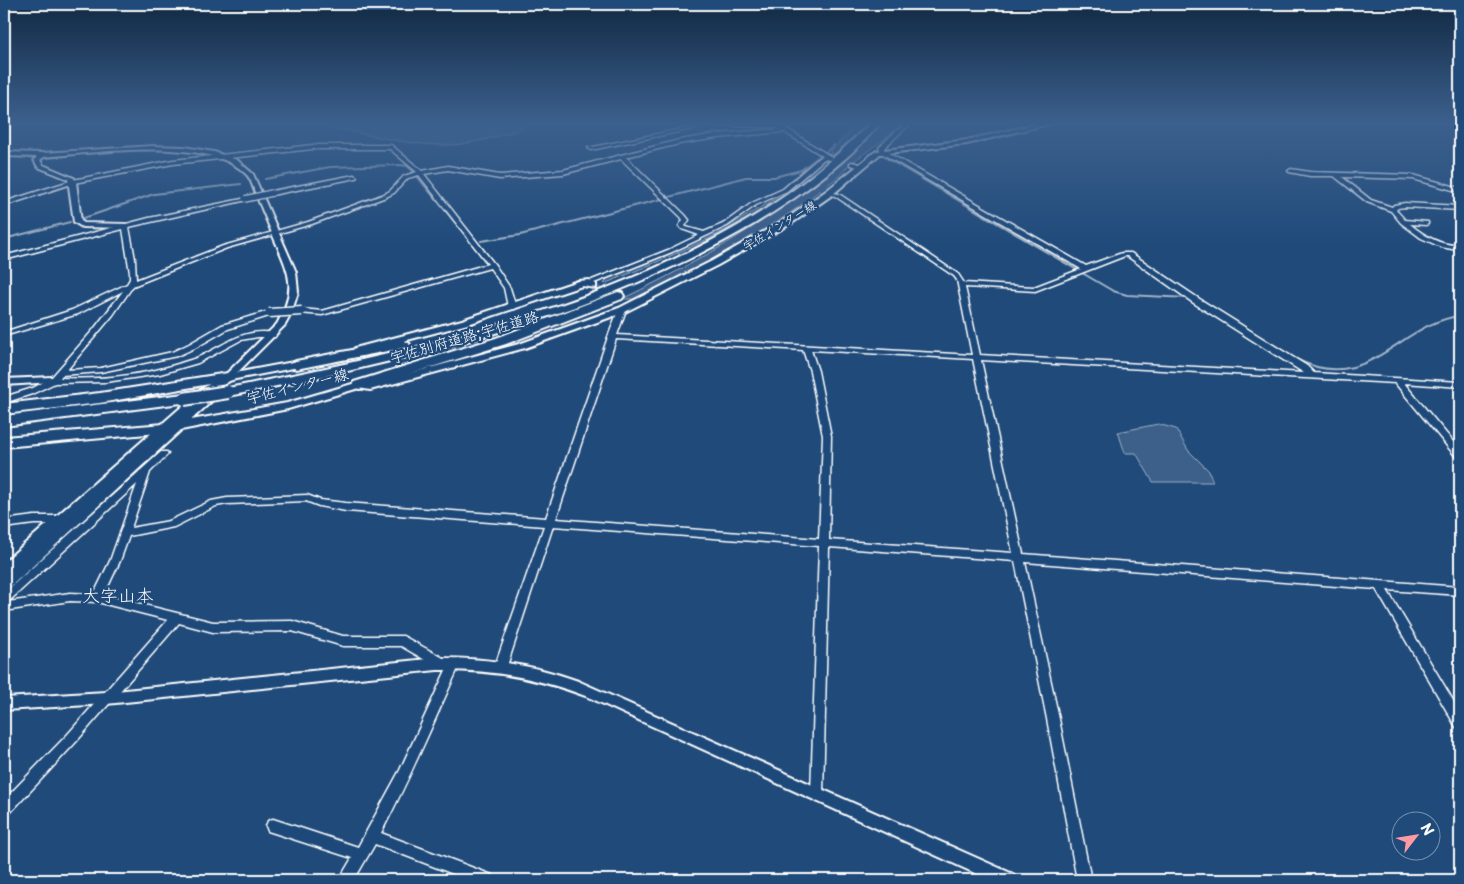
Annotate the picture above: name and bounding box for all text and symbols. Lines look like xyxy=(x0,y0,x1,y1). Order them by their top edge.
street label: 宇佐インター線 xyxy=(739,195,819,255)
street label: 宇佐別府道路;宇佐道路 xyxy=(387,304,541,368)
street label: 宇佐インター線 xyxy=(244,361,350,409)
district label: 大字山本 xyxy=(82,581,154,608)
north arrow xyxy=(1392,812,1442,862)
text: N xyxy=(1416,819,1439,839)

